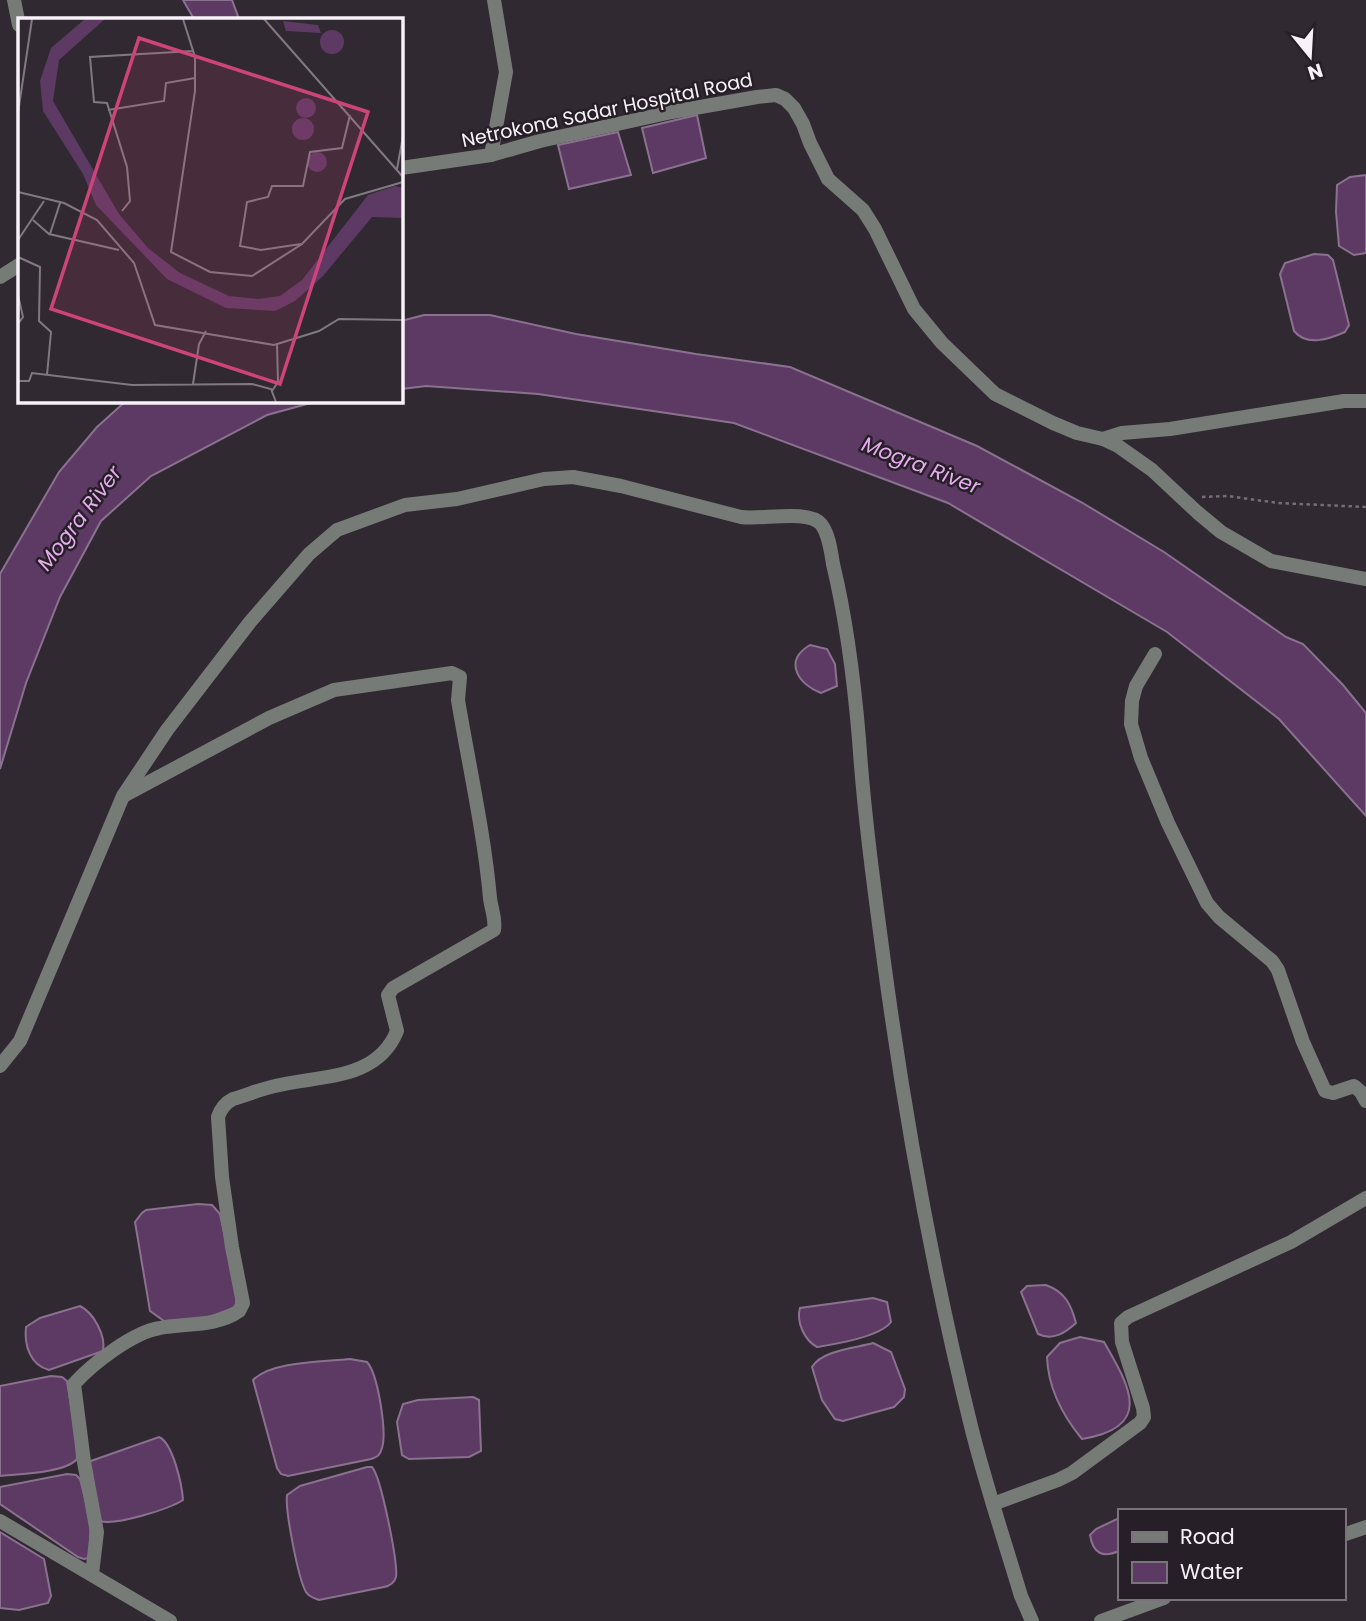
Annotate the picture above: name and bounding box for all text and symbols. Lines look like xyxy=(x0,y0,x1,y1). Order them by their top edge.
inset map xyxy=(18,18,402,402)
north arrow xyxy=(1275,21,1345,91)
text: N xyxy=(1304,57,1326,87)
street label: Netrokona Sadar Hospital Road xyxy=(459,66,755,154)
water label: Mogra River xyxy=(858,429,985,501)
water label: Mogra River xyxy=(30,459,129,576)
legend xyxy=(1118,1509,1345,1600)
text: Road xyxy=(1180,1522,1235,1551)
text: Water xyxy=(1180,1557,1243,1586)

